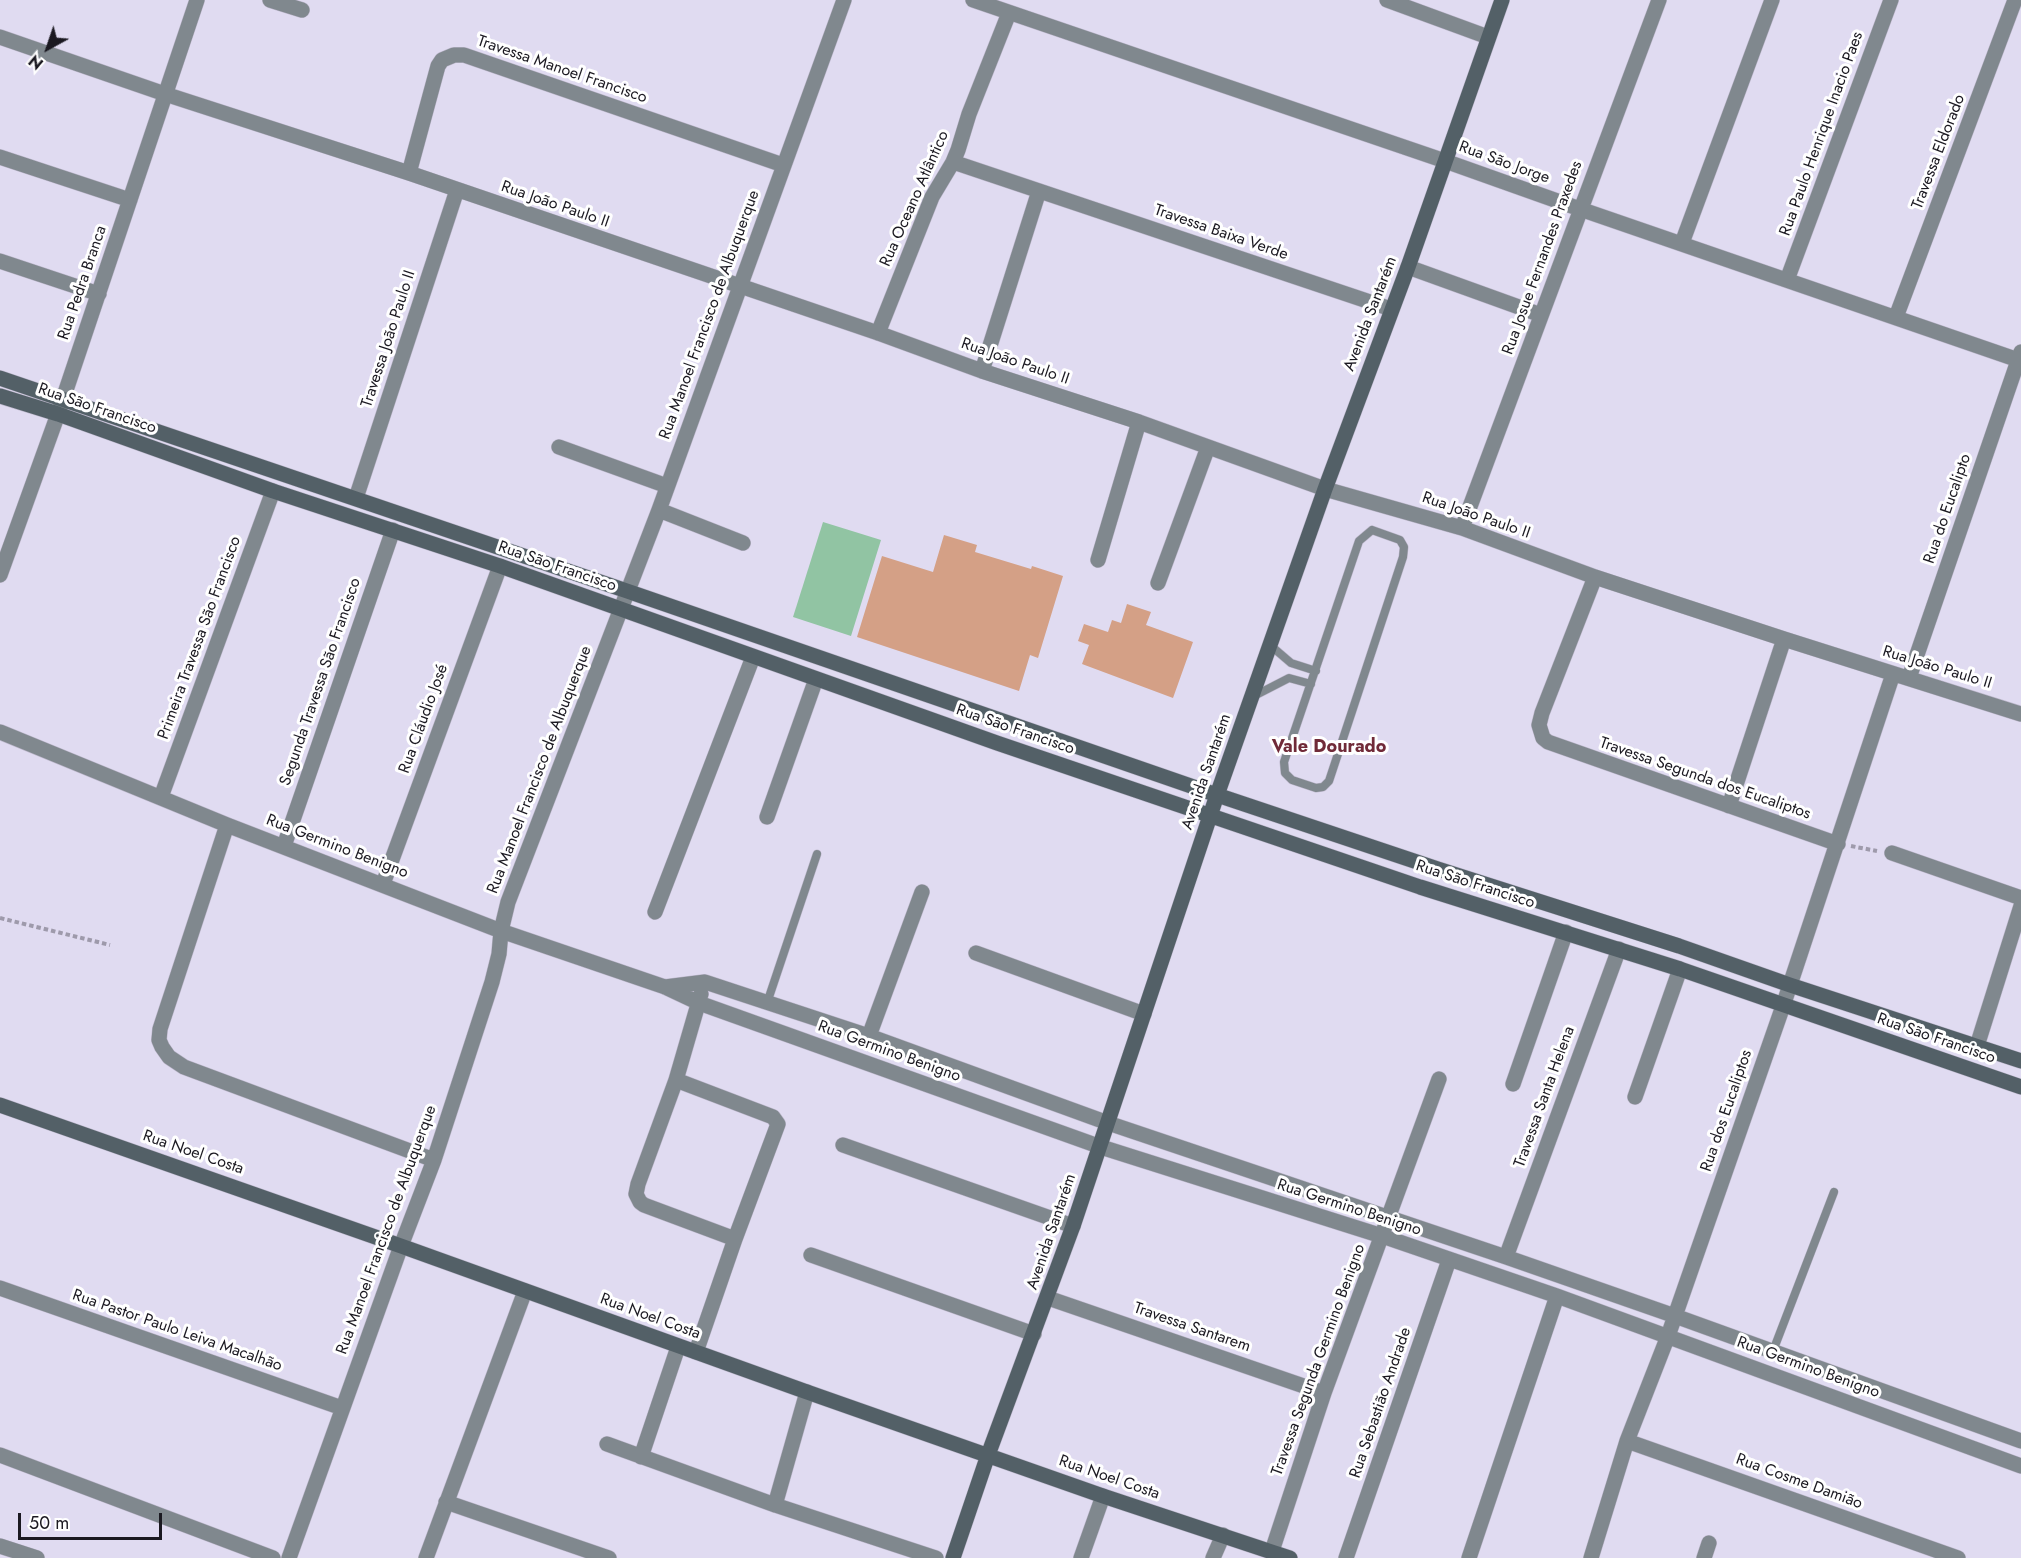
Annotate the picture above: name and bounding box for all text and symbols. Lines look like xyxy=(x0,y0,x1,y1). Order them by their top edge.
north arrow xyxy=(18,18,78,78)
street label: Rua Paulo Henrique Inacio Paes xyxy=(1776,29,1868,239)
street label: Travessa Manoel Francisco xyxy=(475,32,649,108)
text: N xyxy=(24,49,48,75)
street label: Travessa Eldorado xyxy=(1908,92,1970,212)
street label: Rua Oceano Atlântico xyxy=(876,128,954,270)
street label: Rua São Jorge xyxy=(1456,138,1552,188)
street label: Rua Josue Fernandes Praxedes xyxy=(1499,158,1587,358)
street label: Rua João Paulo II xyxy=(498,178,612,232)
street label: Rua Manoel Francisco de Albuquerque xyxy=(656,188,764,442)
street label: Travessa Baixa Verde xyxy=(1152,201,1290,265)
street label: Rua Pedra Branca xyxy=(54,223,112,343)
street label: Avenida Santarém xyxy=(1340,254,1402,374)
street label: Travessa João Paulo II xyxy=(358,268,420,410)
street label: Rua João Paulo II xyxy=(958,335,1072,389)
street label: Rua São Francisco xyxy=(35,380,159,438)
street label: Rua do Eucalipto xyxy=(1920,452,1976,566)
street label: Rua João Paulo II xyxy=(1419,489,1533,543)
street label: Primeira Travessa São Francisco xyxy=(154,534,246,742)
street label: Rua São Francisco xyxy=(495,538,619,596)
street label: Segunda Travessa São Francisco xyxy=(276,576,366,788)
street label: Rua João Paulo II xyxy=(1880,642,1994,694)
street label: Rua Manoel Francisco de Albuquerque xyxy=(484,643,596,897)
street label: Rua Cláudio José xyxy=(395,662,453,776)
street label: Rua São Francisco xyxy=(953,701,1077,759)
street label: Avenida Santarém xyxy=(1178,712,1236,832)
street label: Travessa Segunda dos Eucaliptos xyxy=(1597,734,1813,824)
district label: Vale Dourado xyxy=(1272,737,1386,759)
street label: Rua Germino Benigno xyxy=(263,811,411,883)
street label: Rua São Francisco xyxy=(1413,857,1537,913)
street label: Rua São Francisco xyxy=(1874,1010,1998,1068)
street label: Rua Germino Benigno xyxy=(815,1017,963,1087)
street label: Travessa Santa Helena xyxy=(1511,1024,1579,1170)
street label: Rua dos Eucaliptos xyxy=(1697,1048,1757,1174)
street label: Rua Manoel Francisco de Albuquerque xyxy=(333,1103,441,1357)
street label: Rua Noel Costa xyxy=(140,1127,246,1179)
street label: Avenida Santarém xyxy=(1023,1172,1081,1292)
street label: Rua Germino Benigno xyxy=(1274,1176,1424,1240)
street label: Travessa Segunda Germino Benigno xyxy=(1268,1242,1370,1478)
street label: Rua Pastor Paulo Leiva Macalhão xyxy=(70,1286,284,1376)
street label: Rua Noel Costa xyxy=(597,1290,703,1344)
street label: Travessa Santarem xyxy=(1131,1299,1253,1357)
street label: Rua Sebastião Andrade xyxy=(1346,1325,1416,1481)
street label: Rua Germino Benigno xyxy=(1734,1333,1882,1403)
street label: Rua Cosme Damião xyxy=(1733,1450,1865,1514)
street label: Rua Noel Costa xyxy=(1056,1452,1162,1504)
scale bar xyxy=(21,1501,165,1539)
text: 50 m xyxy=(29,1510,69,1536)

